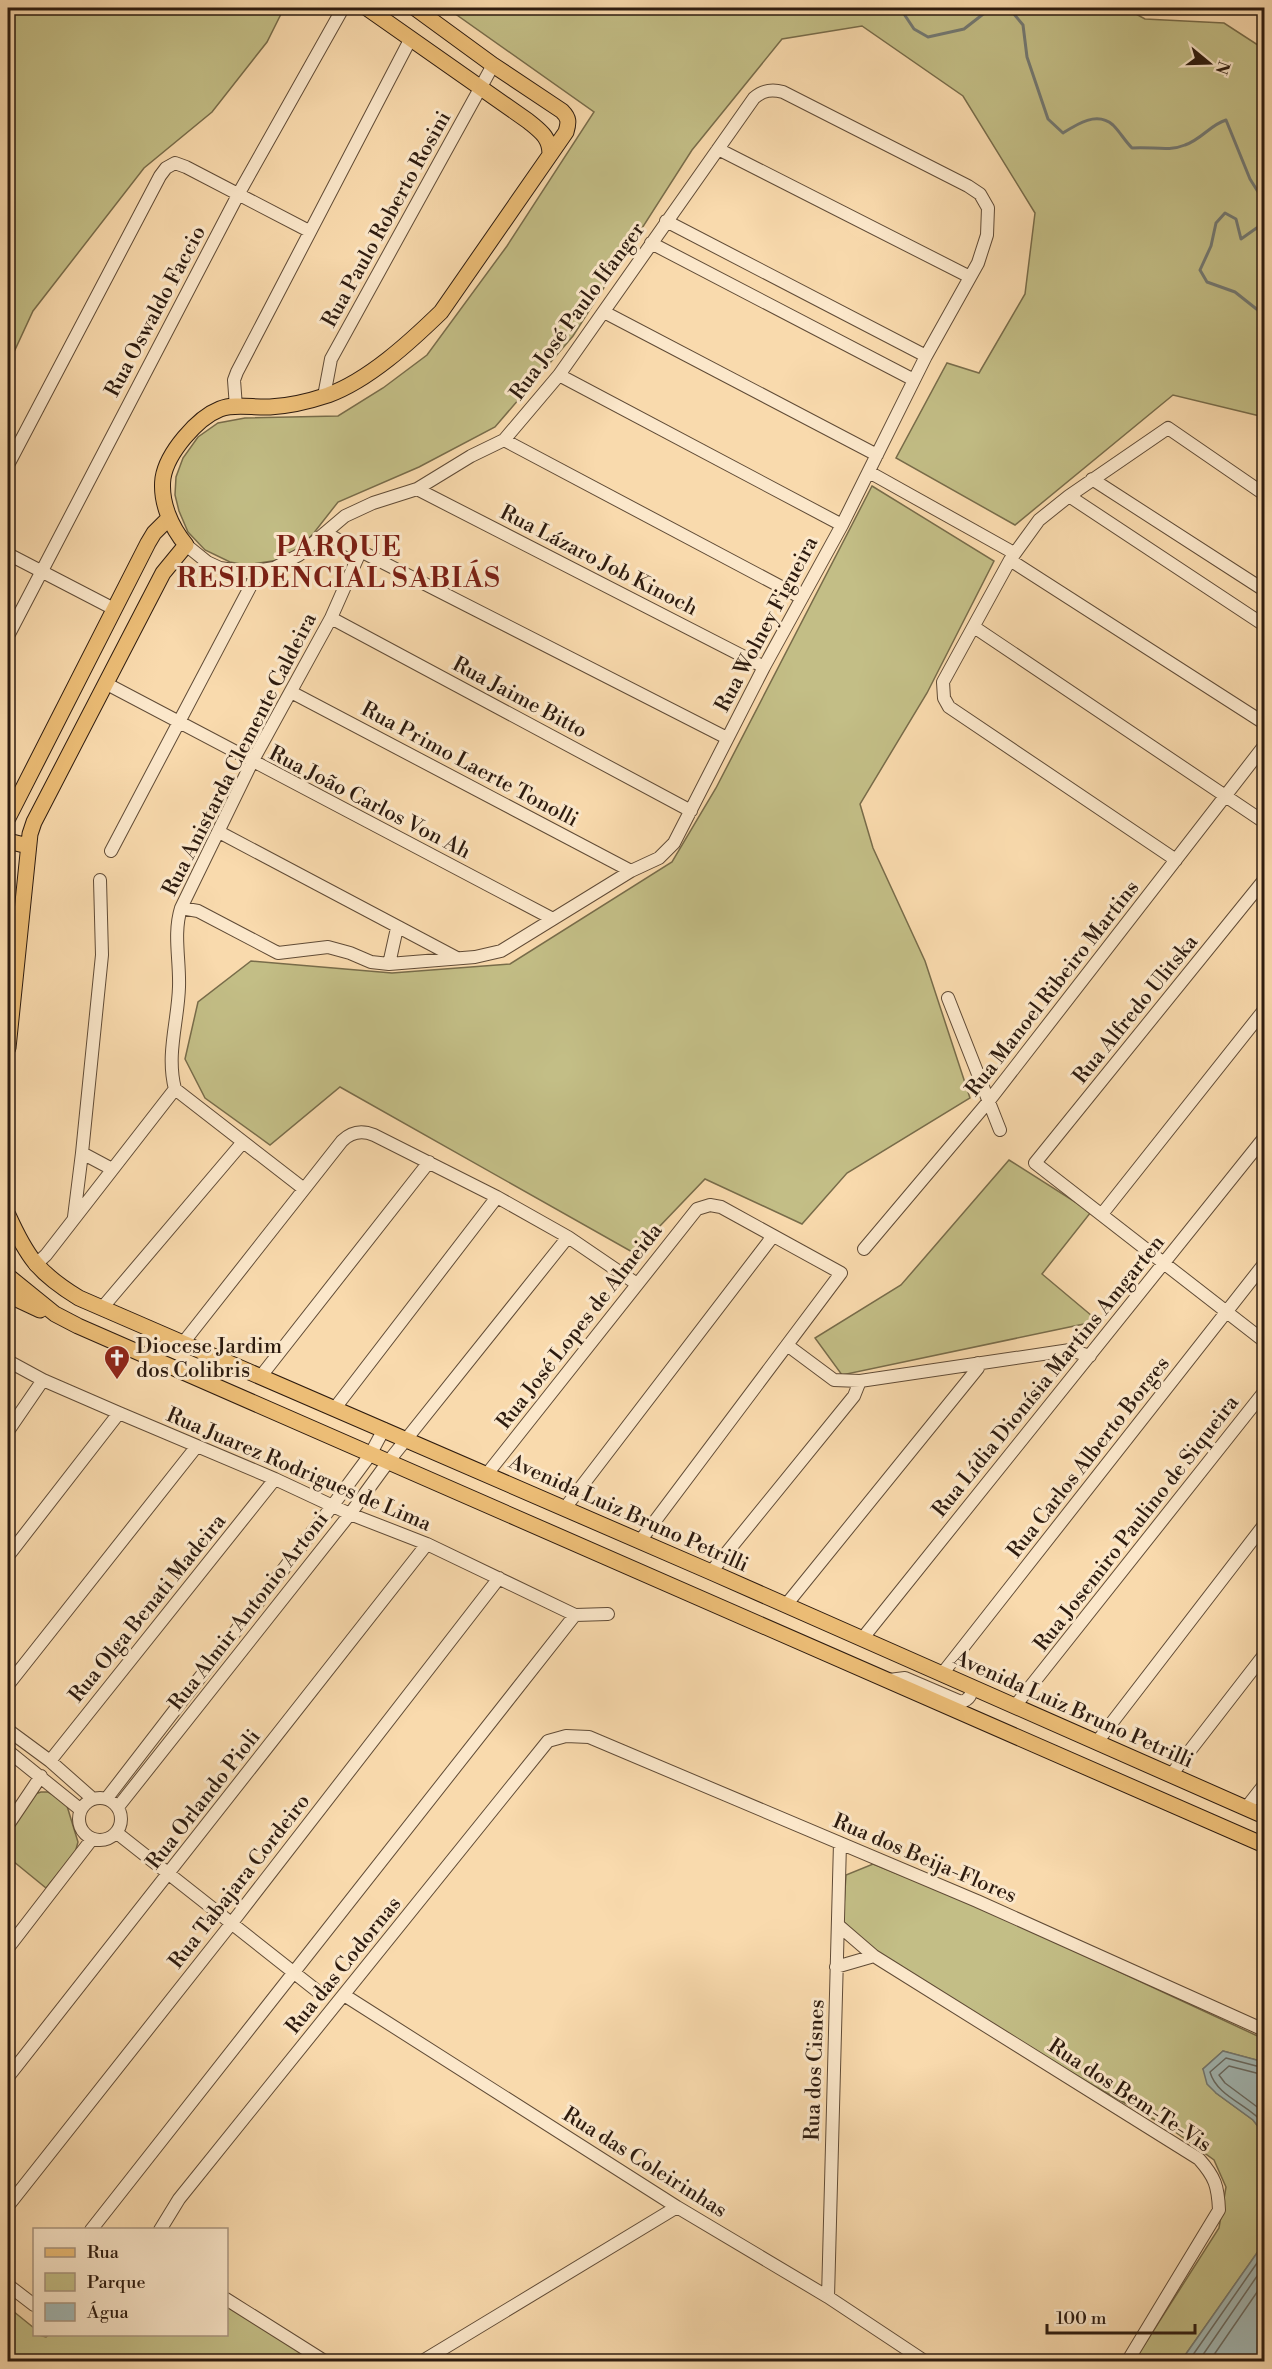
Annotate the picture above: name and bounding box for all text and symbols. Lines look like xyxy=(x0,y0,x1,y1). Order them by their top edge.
north arrow xyxy=(1179,33,1239,93)
text: N xyxy=(1211,58,1234,77)
street label: Rua Paulo Roberto Rosini xyxy=(317,107,457,332)
street label: Rua José Paulo Ifanger xyxy=(505,218,651,406)
street label: Rua Oswaldo Faccio xyxy=(100,221,212,401)
street label: Rua Lázaro Job Kinoch xyxy=(495,500,702,622)
district label: PARQUE RESIDENCIAL SABIÁS xyxy=(177,531,501,596)
street label: Rua Wolney Figueira xyxy=(710,532,824,717)
street label: Rua Anistarda Clemente Caldeira xyxy=(157,608,323,900)
street label: Rua Jaime Bitto xyxy=(448,651,591,744)
street label: Rua Primo Laerte Tonolli xyxy=(357,697,583,833)
street label: Rua João Carlos Von Ah xyxy=(264,741,475,865)
street label: Rua Manoel Ribeiro Martins xyxy=(960,875,1145,1102)
street label: Rua Alfredo Ulitska xyxy=(1068,929,1204,1089)
street label: Rua José Lopes de Almeida xyxy=(491,1218,669,1435)
street label: Rua Lídia Dionísia Martins Amgarten xyxy=(927,1230,1171,1523)
place label: Diocese Jardim dos Colibris xyxy=(136,1334,282,1384)
church icon: Diocese Jardim dos Colibris xyxy=(102,1343,132,1381)
street label: Rua Carlos Alberto Borges xyxy=(1002,1352,1176,1564)
street label: Rua Josemiro Paulino de Siqueira xyxy=(1029,1390,1245,1657)
street label: Rua Juarez Rodrigues de Lima xyxy=(162,1402,435,1538)
street label: Avenida Luiz Bruno Petrilli xyxy=(504,1449,752,1579)
street label: Rua Almir Antonio Artoni xyxy=(163,1507,334,1716)
street label: Rua Olga Benati Madeira xyxy=(64,1509,232,1708)
street label: Avenida Luiz Bruno Petrilli xyxy=(949,1645,1197,1775)
street label: Rua Orlando Pioli xyxy=(141,1724,266,1875)
street label: Rua Tabajara Cordeiro xyxy=(163,1789,316,1974)
street label: Rua dos Beija-Flores xyxy=(829,1808,1020,1909)
street label: Rua das Codornas xyxy=(280,1892,407,2040)
street label: Rua dos Cisnes xyxy=(800,1999,830,2141)
street label: Rua dos Bem-Te-Vis xyxy=(1043,2033,1216,2158)
street label: Rua das Coleirinhas xyxy=(558,2102,731,2224)
legend xyxy=(33,2228,228,2336)
text: Rua xyxy=(87,2241,120,2264)
text: Parque xyxy=(87,2271,146,2294)
scale bar xyxy=(1047,2297,1196,2335)
text: Água xyxy=(86,2301,129,2324)
text: 100 m xyxy=(1056,2307,1107,2330)

